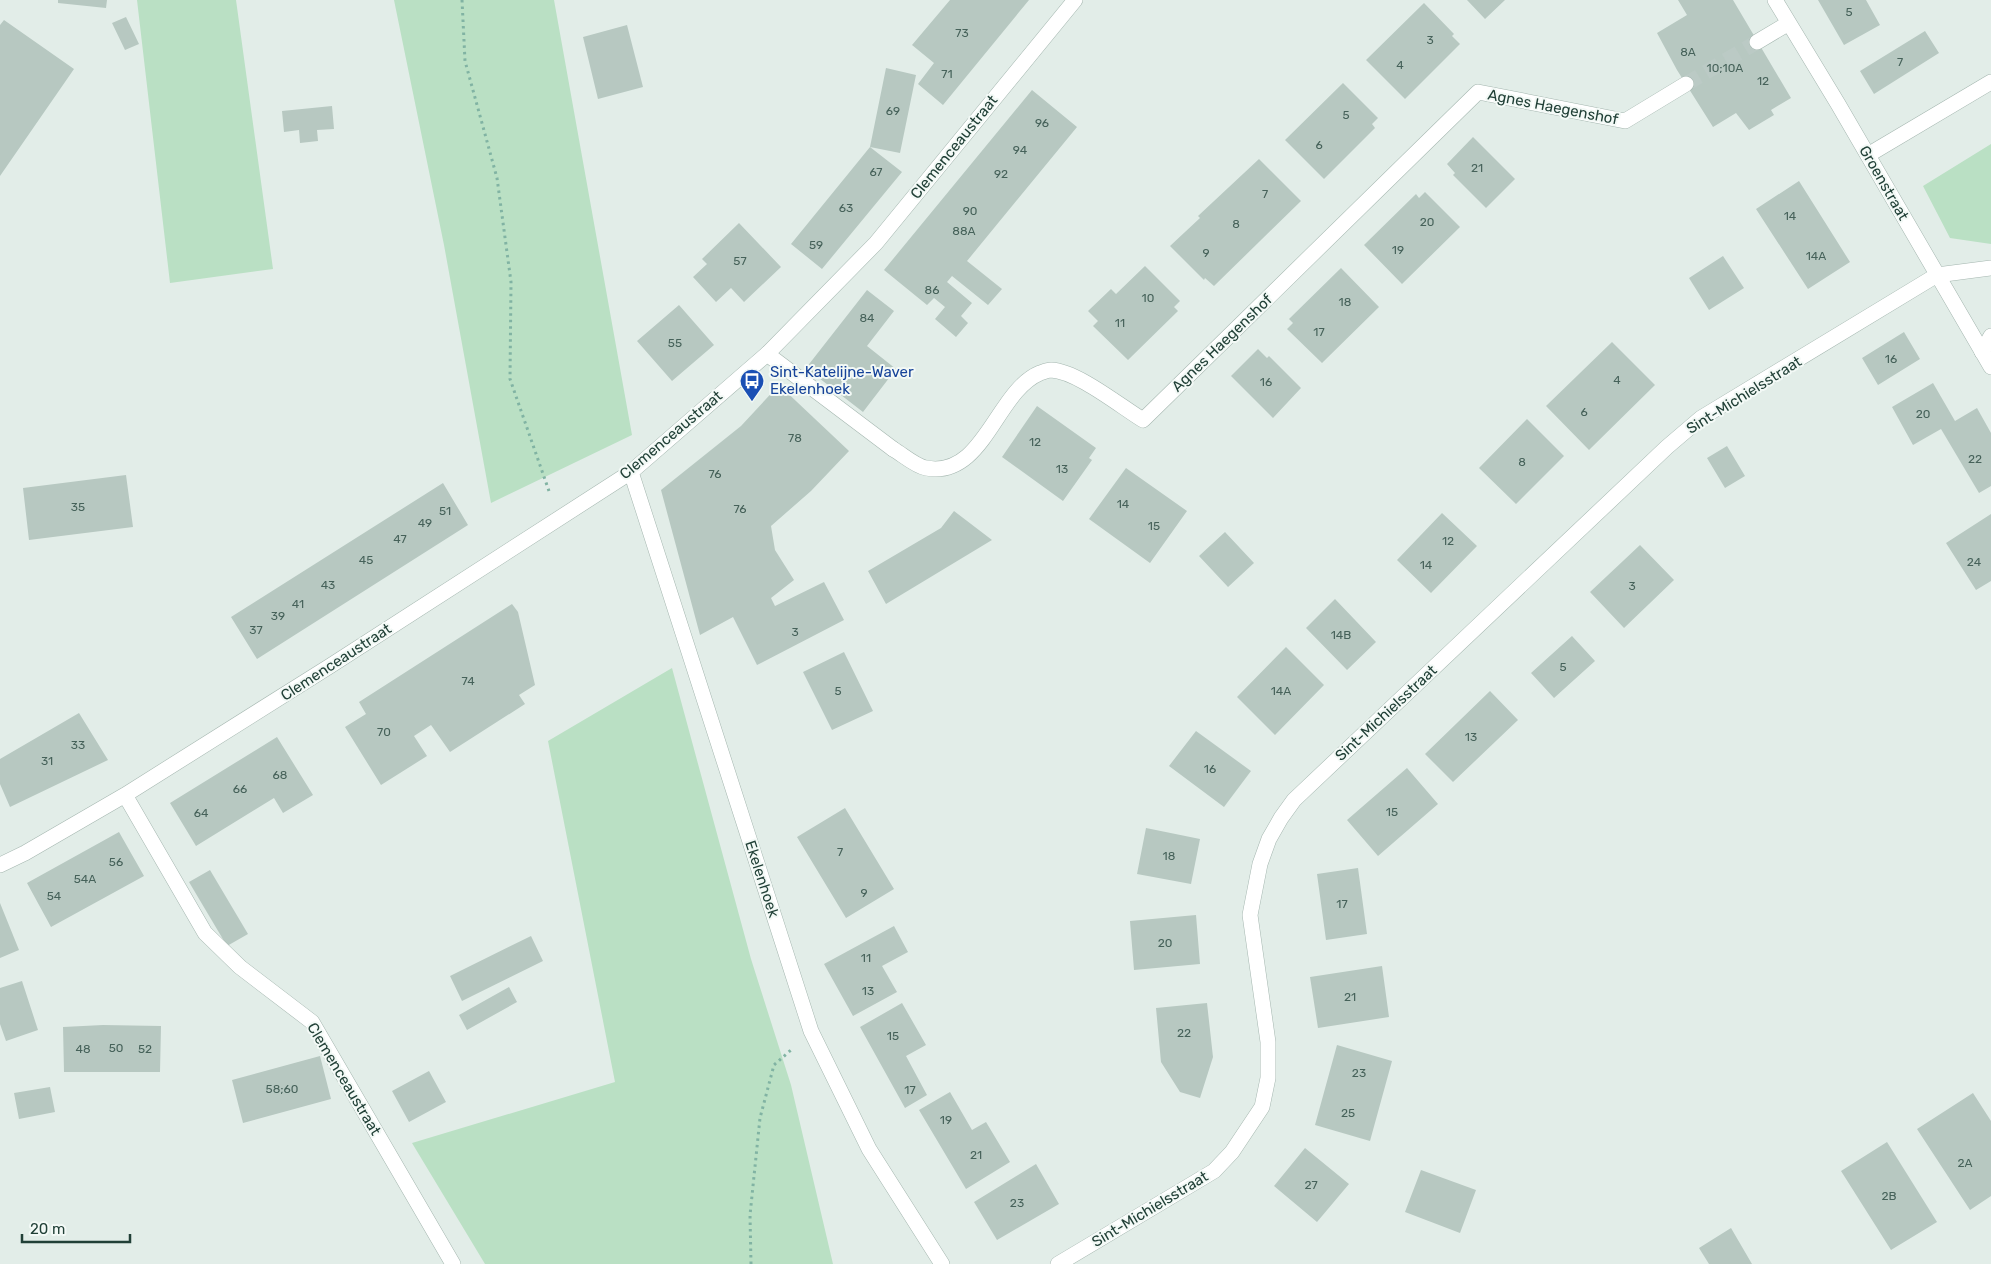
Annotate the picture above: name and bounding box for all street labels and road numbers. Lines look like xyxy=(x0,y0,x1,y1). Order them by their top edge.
street label: Agnes Haegenshof xyxy=(1486,86,1620,129)
street label: Clemenceaustraat xyxy=(907,91,1001,203)
street label: Groenstraat xyxy=(1855,142,1913,224)
street label: Agnes Haegenshof xyxy=(1168,290,1276,396)
street label: Sint-Michielsstraat xyxy=(1683,352,1805,438)
street label: Clemenceaustraat xyxy=(616,387,726,483)
street label: Clemenceaustraat xyxy=(277,619,395,704)
street label: Sint-Michielsstraat xyxy=(1331,661,1441,765)
street label: Ekelenhoek xyxy=(741,838,783,920)
street label: Clemenceaustraat xyxy=(303,1019,385,1139)
street label: Sint-Michielsstraat xyxy=(1089,1167,1212,1251)

